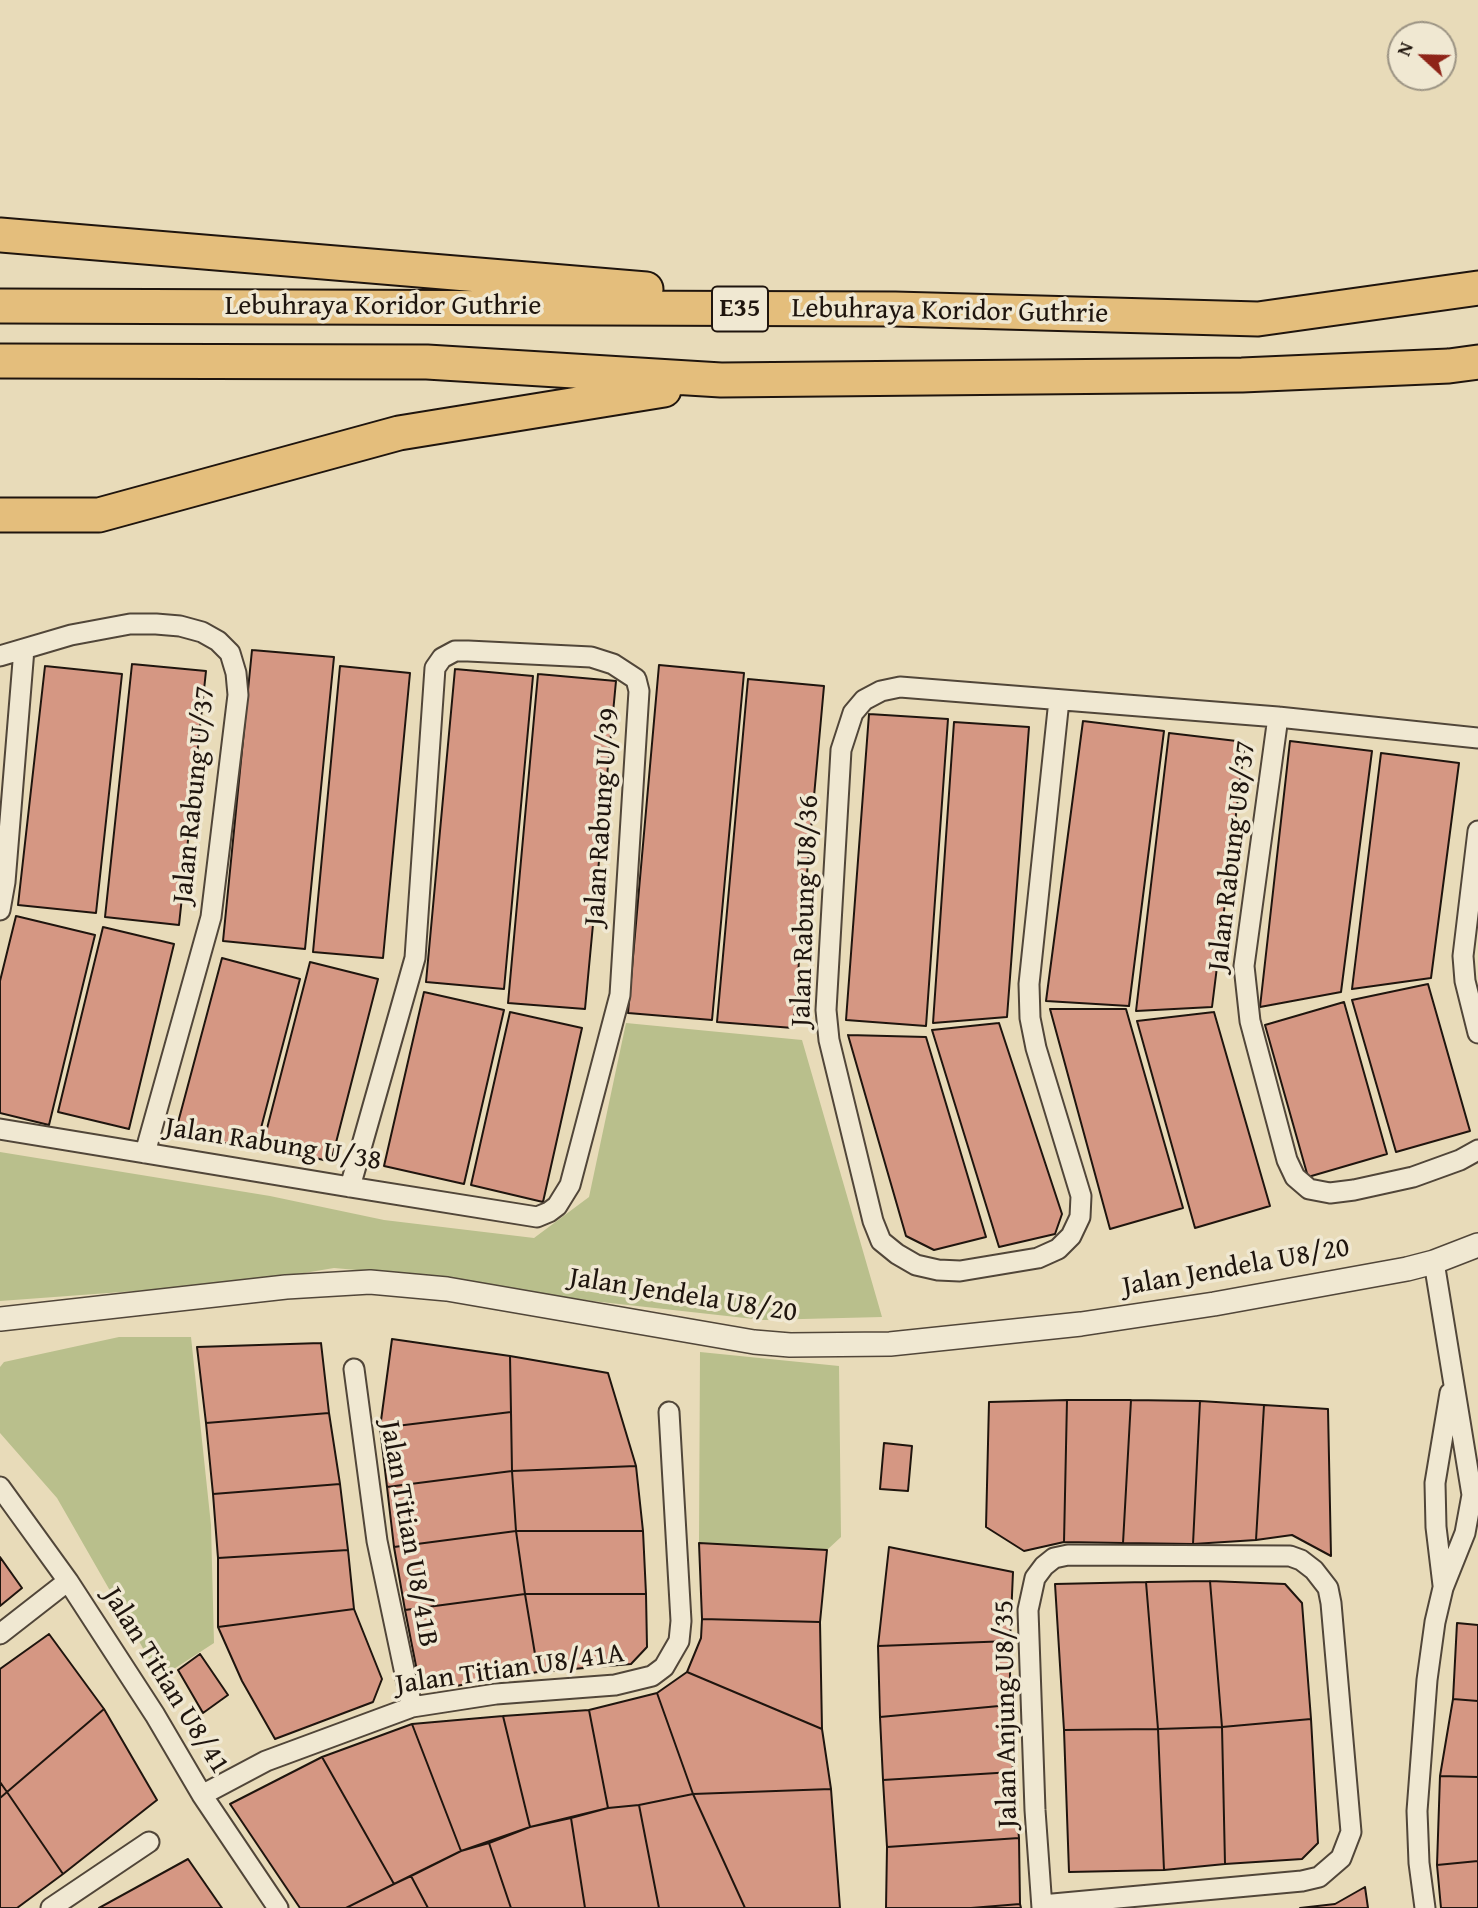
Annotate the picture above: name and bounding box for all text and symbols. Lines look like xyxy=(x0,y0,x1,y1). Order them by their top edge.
north arrow xyxy=(1387,21,1457,91)
text: N xyxy=(1389,38,1420,60)
road number: E35 xyxy=(712,286,768,332)
street label: Lebuhraya Koridor Guthrie xyxy=(225,290,541,324)
street label: Lebuhraya Koridor Guthrie xyxy=(791,292,1109,332)
street label: Jalan Rabung U/37 xyxy=(167,685,223,905)
street label: Jalan Rabung U/39 xyxy=(579,707,627,927)
street label: Jalan Rabung U8/37 xyxy=(1202,739,1264,973)
street label: Jalan Rabung U8/36 xyxy=(785,795,827,1027)
street label: Jalan Rabung U/38 xyxy=(162,1111,384,1179)
street label: Jalan Jendela U8/20 xyxy=(1120,1231,1352,1305)
street label: Jalan Jendela U8/20 xyxy=(567,1261,799,1331)
street label: Jalan Titian U8/41B xyxy=(372,1418,444,1650)
street label: Jalan Titian U8/41 xyxy=(94,1582,236,1780)
street label: Jalan Anjung U8/35 xyxy=(988,1600,1026,1828)
street label: Jalan Titian U8/41A xyxy=(394,1637,626,1703)

